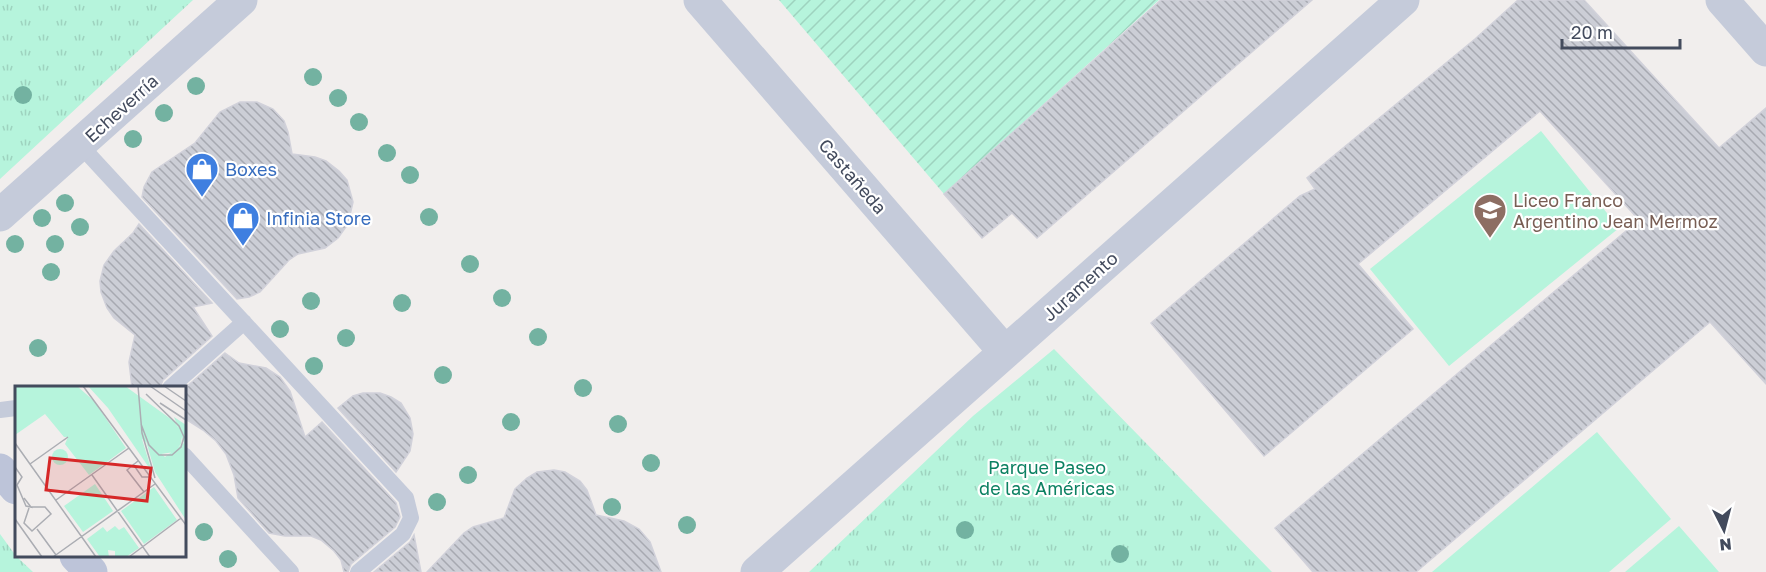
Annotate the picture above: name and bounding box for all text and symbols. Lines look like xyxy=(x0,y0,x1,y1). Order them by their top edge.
scale bar xyxy=(1562,12,1680,50)
text: 20 m xyxy=(1571,21,1613,43)
street label: Echeverría xyxy=(80,69,162,147)
street label: Castañeda xyxy=(814,134,892,218)
shop icon: Boxes xyxy=(184,151,220,198)
place label: Boxes xyxy=(225,158,277,180)
place label: Liceo Franco Argentino Jean Mermoz xyxy=(1513,189,1718,232)
school or university icon: Liceo Franco Argentino Jean Mermoz xyxy=(1472,192,1508,239)
shop icon: Infinia Store xyxy=(225,200,261,247)
place label: Infinia Store xyxy=(266,207,371,229)
street label: Juramento xyxy=(1038,247,1122,325)
inset map xyxy=(15,386,186,557)
park label: Parque Paseo de las Américas xyxy=(979,456,1115,499)
north arrow xyxy=(1694,500,1754,560)
text: N xyxy=(1718,534,1733,555)

